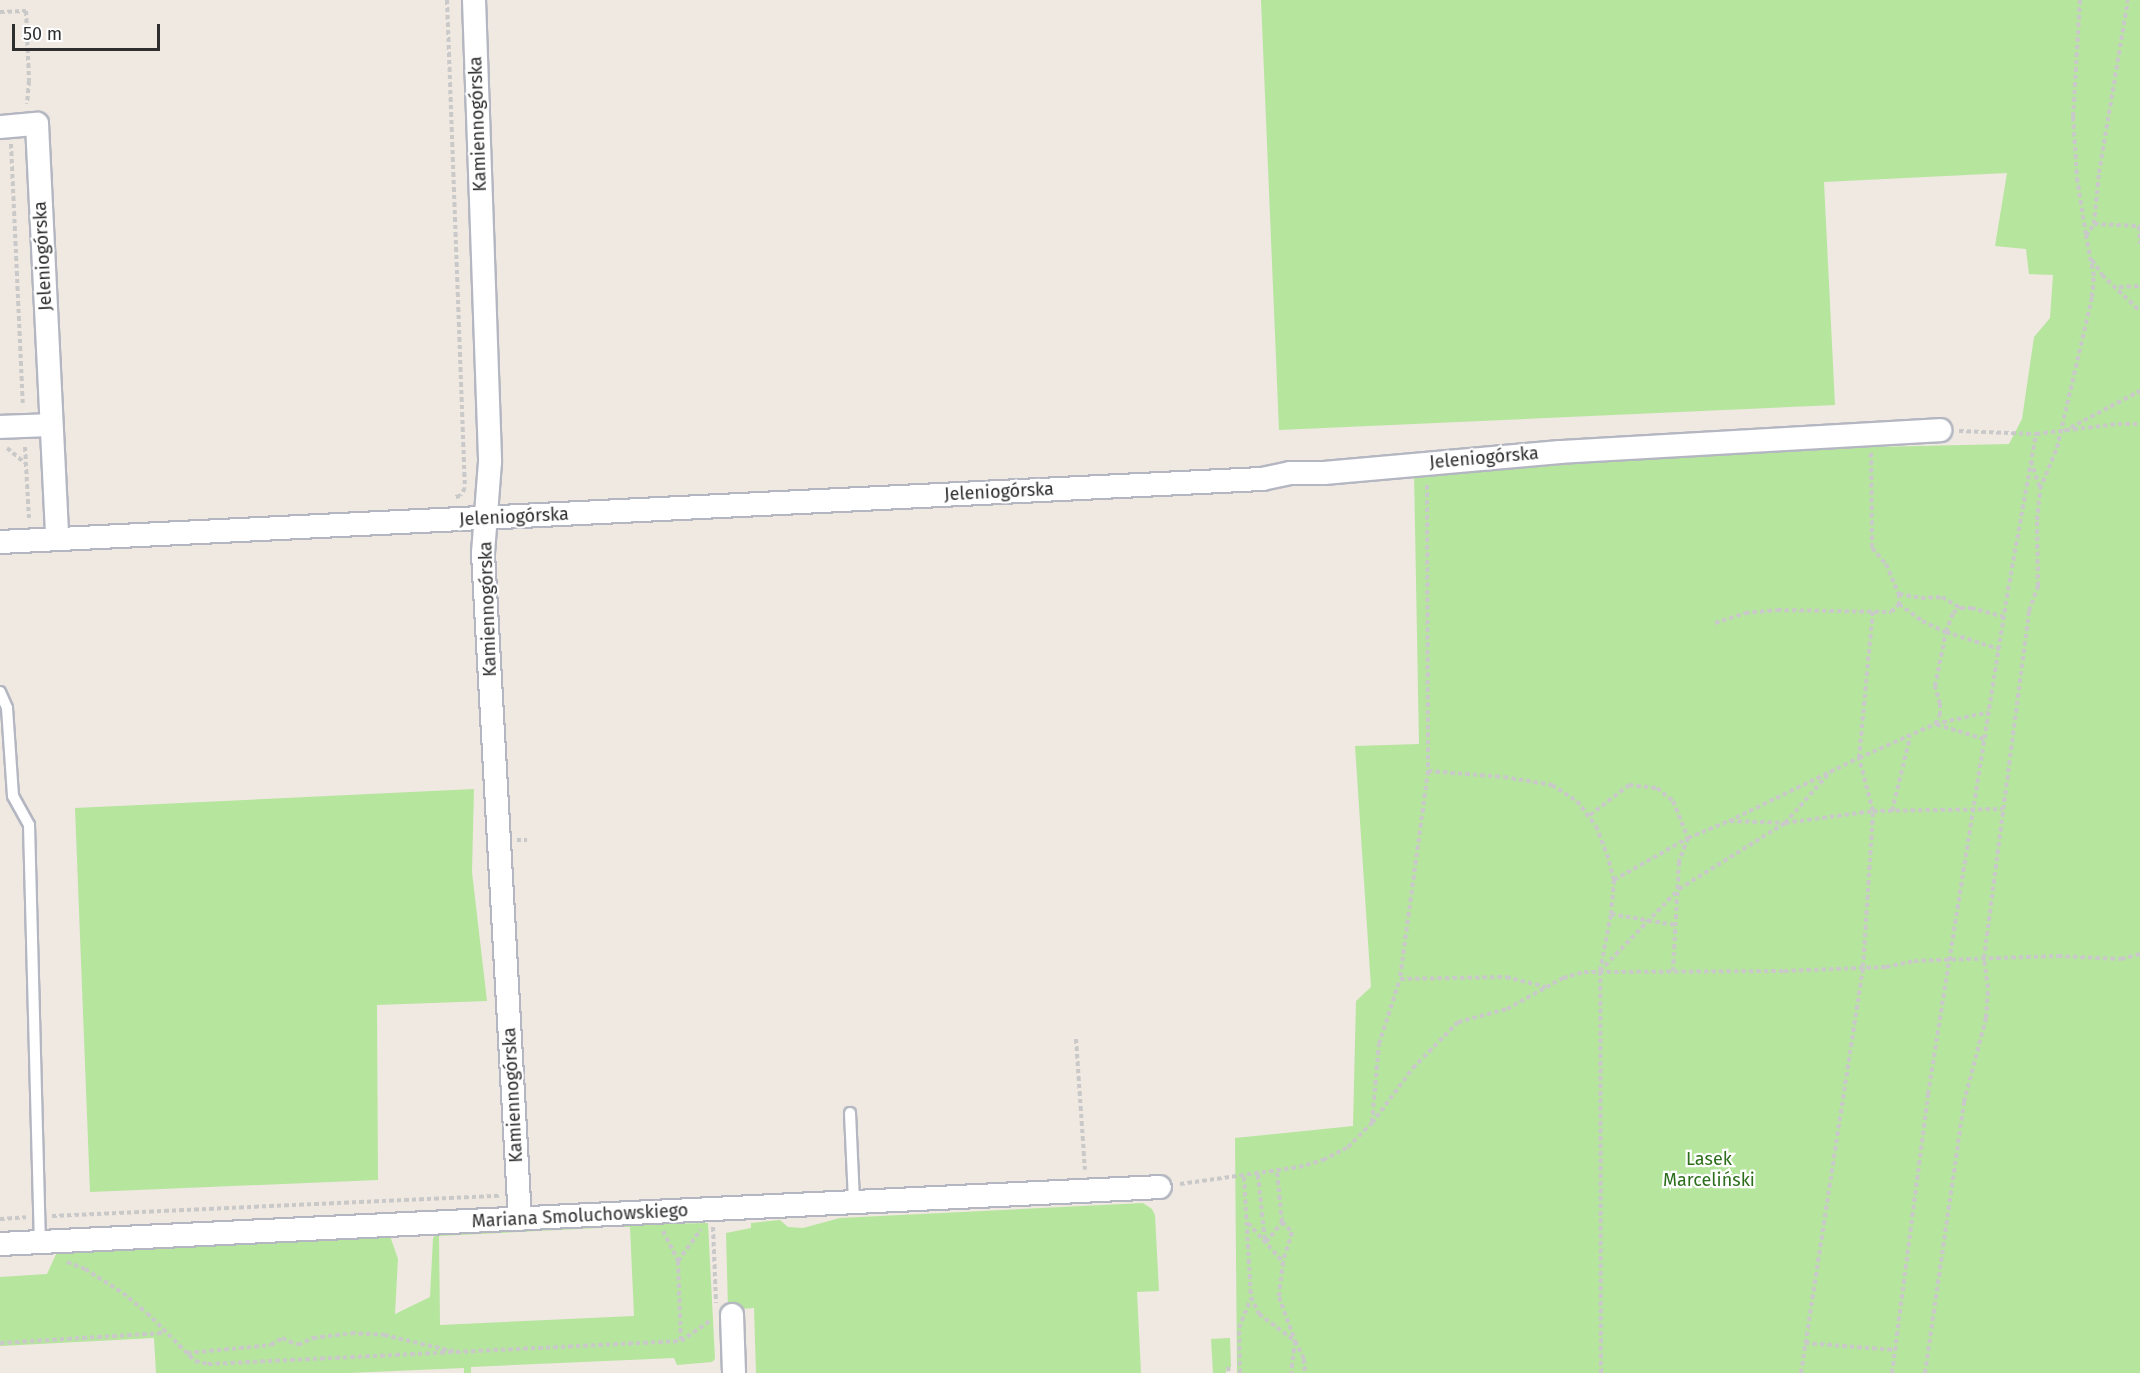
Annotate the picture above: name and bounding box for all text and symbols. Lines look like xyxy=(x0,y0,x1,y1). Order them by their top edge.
scale bar xyxy=(15,12,164,50)
text: 50 m xyxy=(23,23,62,45)
street label: Kamiennogórska xyxy=(465,56,491,192)
street label: Jeleniogórska xyxy=(29,201,57,311)
street label: Jeleniogórska xyxy=(1428,442,1540,474)
street label: Jeleniogórska xyxy=(944,478,1054,506)
street label: Jeleniogórska xyxy=(459,503,569,531)
street label: Kamiennogórska xyxy=(475,541,501,677)
street label: Kamiennogórska xyxy=(499,1027,527,1163)
park label: Lasek Marceliński xyxy=(1663,1149,1755,1192)
street label: Mariana Smoluchowskiego xyxy=(471,1200,689,1232)

